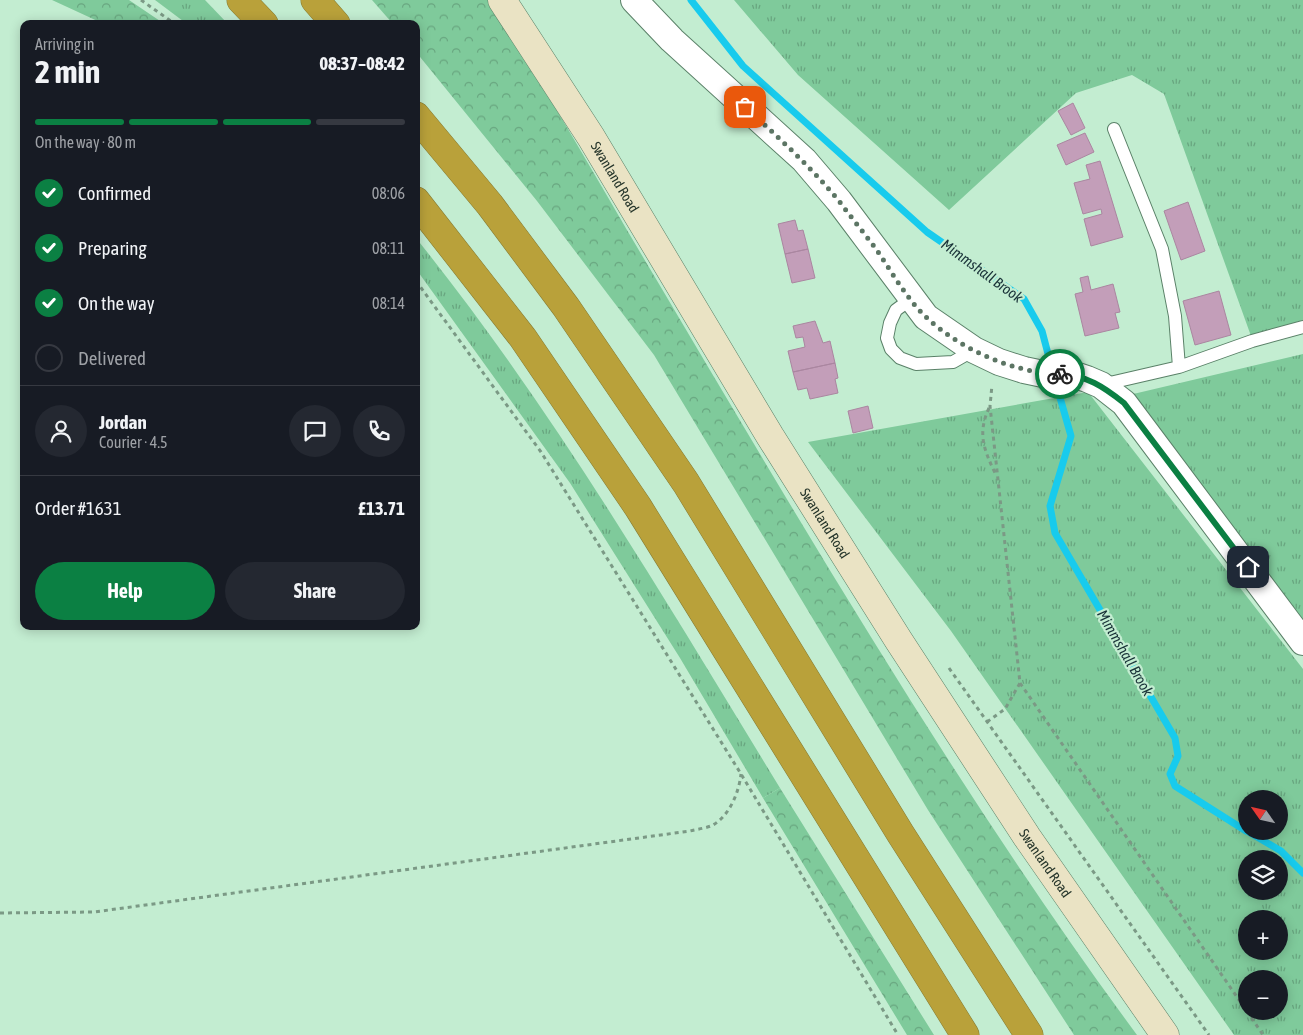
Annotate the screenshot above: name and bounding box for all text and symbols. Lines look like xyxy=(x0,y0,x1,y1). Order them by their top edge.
text: Arriving in xyxy=(35,35,95,53)
text: 08:37–08:42 xyxy=(319,52,405,74)
text: 2 min xyxy=(35,53,100,90)
pin xyxy=(724,86,766,128)
icon: bag xyxy=(731,93,759,121)
text: On the way · 80 m xyxy=(35,133,136,151)
street label: Swanland Road xyxy=(588,139,642,215)
icon: check xyxy=(35,179,63,207)
text: Confirmed xyxy=(78,182,151,204)
text: 08:06 xyxy=(372,184,405,202)
icon: check xyxy=(35,234,63,262)
water label: Mimmshall Brook xyxy=(938,235,1027,306)
text: Preparing xyxy=(78,237,147,259)
text: 08:11 xyxy=(372,239,405,257)
icon: check xyxy=(35,289,63,317)
text: On the way xyxy=(78,292,155,314)
text: 08:14 xyxy=(372,294,405,312)
text: Delivered xyxy=(78,347,146,369)
courier xyxy=(1035,349,1085,399)
icon: bike xyxy=(1046,360,1074,388)
button: person xyxy=(35,405,87,457)
button: chat xyxy=(289,405,341,457)
button: phone xyxy=(353,405,405,457)
text: Jordan xyxy=(99,411,147,433)
text: Courier · 4.5 xyxy=(99,433,168,451)
street label: Swanland Road xyxy=(797,485,853,561)
text: Order #1631 xyxy=(35,497,122,519)
text: £13.71 xyxy=(358,497,405,519)
pin xyxy=(1227,546,1269,588)
icon: home xyxy=(1234,553,1262,581)
button: Help xyxy=(35,562,215,620)
button: Share xyxy=(225,562,405,620)
water label: Mimmshall Brook xyxy=(1094,607,1157,699)
north arrow xyxy=(1238,790,1288,840)
map controls xyxy=(1238,790,1288,1020)
street label: Swanland Road xyxy=(1016,826,1075,900)
button: layers xyxy=(1238,850,1288,900)
button: + xyxy=(1238,910,1288,960)
button: − xyxy=(1238,970,1288,1020)

